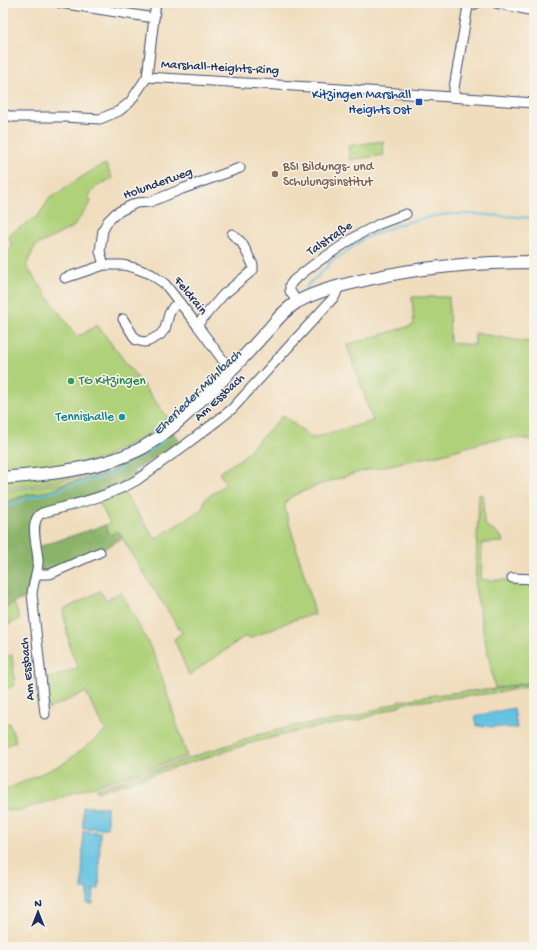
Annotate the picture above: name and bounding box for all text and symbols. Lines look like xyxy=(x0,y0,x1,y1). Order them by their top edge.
street label: Marshall-Heights-Ring xyxy=(161,57,279,79)
place label: Kitzingen Marshall Heights Ost xyxy=(312,88,413,118)
marker: Kitzingen Marshall Heights Ost xyxy=(414,97,424,107)
place label: BSI Bildungs- und Schulungsinstitut xyxy=(282,160,375,190)
street label: Holunderweg xyxy=(121,165,195,203)
marker: BSI Bildungs- und Schulungsinstitut xyxy=(270,169,280,179)
street label: Talstraße xyxy=(304,218,356,260)
street label: Feldrain xyxy=(169,273,210,319)
water label: Eherieder Mühlbach xyxy=(150,346,246,440)
street label: Am Essbach xyxy=(192,371,248,425)
place label: TG Kitzingen xyxy=(78,374,146,389)
marker: TG Kitzingen xyxy=(66,376,76,386)
place label: Tennishalle xyxy=(55,410,114,425)
marker: Tennishalle xyxy=(117,412,127,422)
street label: Am Essbach xyxy=(17,637,39,701)
north arrow xyxy=(18,892,58,932)
text: N xyxy=(34,898,42,910)

